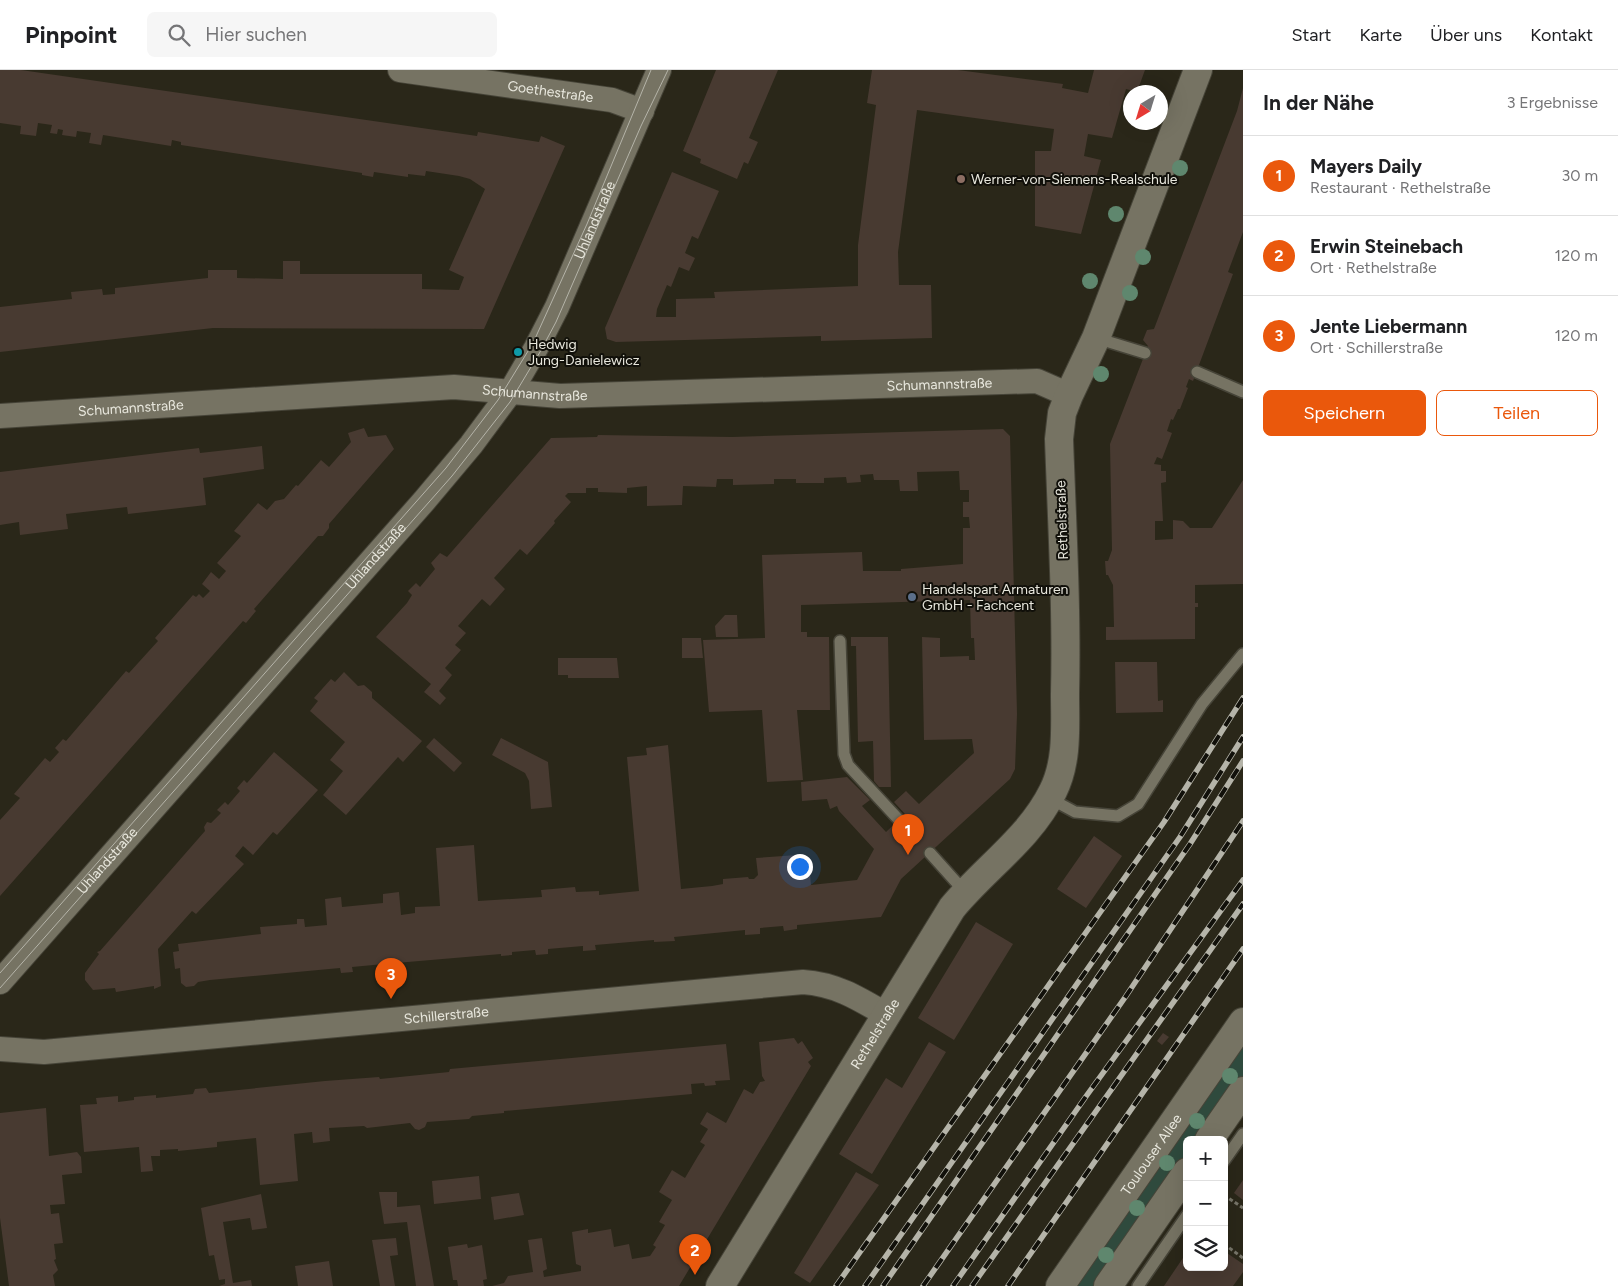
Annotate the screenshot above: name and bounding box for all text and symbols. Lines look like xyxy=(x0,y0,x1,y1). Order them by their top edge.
search box xyxy=(147,12,497,57)
text: Pinpoint xyxy=(25,20,117,49)
icon: search xyxy=(165,21,193,49)
text: Hier suchen xyxy=(205,23,307,46)
text: Start xyxy=(1292,24,1331,46)
text: Karte xyxy=(1359,24,1402,46)
text: Über uns xyxy=(1430,24,1502,46)
text: Kontakt xyxy=(1530,24,1593,46)
street label: Goethestraße xyxy=(507,77,595,106)
north arrow xyxy=(1123,85,1168,130)
text: In der Nähe xyxy=(1263,90,1374,115)
text: 3 Ergebnisse xyxy=(1507,93,1598,112)
text: Mayers Daily xyxy=(1310,155,1422,178)
text: 1 xyxy=(1276,166,1282,185)
text: 30 m xyxy=(1561,166,1598,185)
place label: Werner-von-Siemens-Realschule xyxy=(971,171,1178,188)
marker: Werner-von-Siemens-Realschule xyxy=(955,173,967,185)
street label: Uhlandstraße xyxy=(570,178,619,262)
text: Restaurant · Rethelstraße xyxy=(1310,178,1491,197)
text: Erwin Steinebach xyxy=(1310,235,1463,258)
text: 2 xyxy=(1274,246,1284,265)
text: 120 m xyxy=(1555,246,1598,265)
text: Ort · Rethelstraße xyxy=(1310,258,1437,277)
text: Jente Liebermann xyxy=(1310,315,1467,338)
text: 3 xyxy=(1275,326,1283,345)
text: 120 m xyxy=(1555,326,1598,345)
place label: Hedwig Jung-Danielewicz xyxy=(528,336,640,369)
text: Ort · Schillerstraße xyxy=(1310,338,1443,357)
marker: Hedwig Jung-Danielewicz xyxy=(512,346,524,358)
street label: Schumannstraße xyxy=(886,374,993,394)
street label: Schumannstraße xyxy=(481,381,588,404)
button: Speichern xyxy=(1263,390,1426,436)
button: Teilen xyxy=(1436,390,1598,436)
street label: Schumannstraße xyxy=(77,396,184,420)
street label: Rethelstraße xyxy=(1052,480,1072,560)
street label: Uhlandstraße xyxy=(342,519,410,593)
place label: Handelspart Armaturen GmbH - Fachcent xyxy=(922,581,1069,614)
marker: Handelspart Armaturen GmbH - Fachcent xyxy=(906,591,918,603)
pin: 1 xyxy=(892,814,924,855)
street label: Uhlandstraße xyxy=(73,823,141,897)
your location xyxy=(787,854,813,880)
pin: 3 xyxy=(375,958,407,999)
street label: Rethelstraße xyxy=(847,995,903,1072)
street label: Schillerstraße xyxy=(403,1003,490,1027)
street label: Toulouser Allee xyxy=(1117,1110,1185,1198)
map controls xyxy=(1183,1136,1228,1271)
button: + xyxy=(1183,1136,1228,1181)
button: − xyxy=(1183,1181,1228,1226)
button: layers xyxy=(1183,1226,1228,1271)
pin: 2 xyxy=(679,1234,711,1275)

